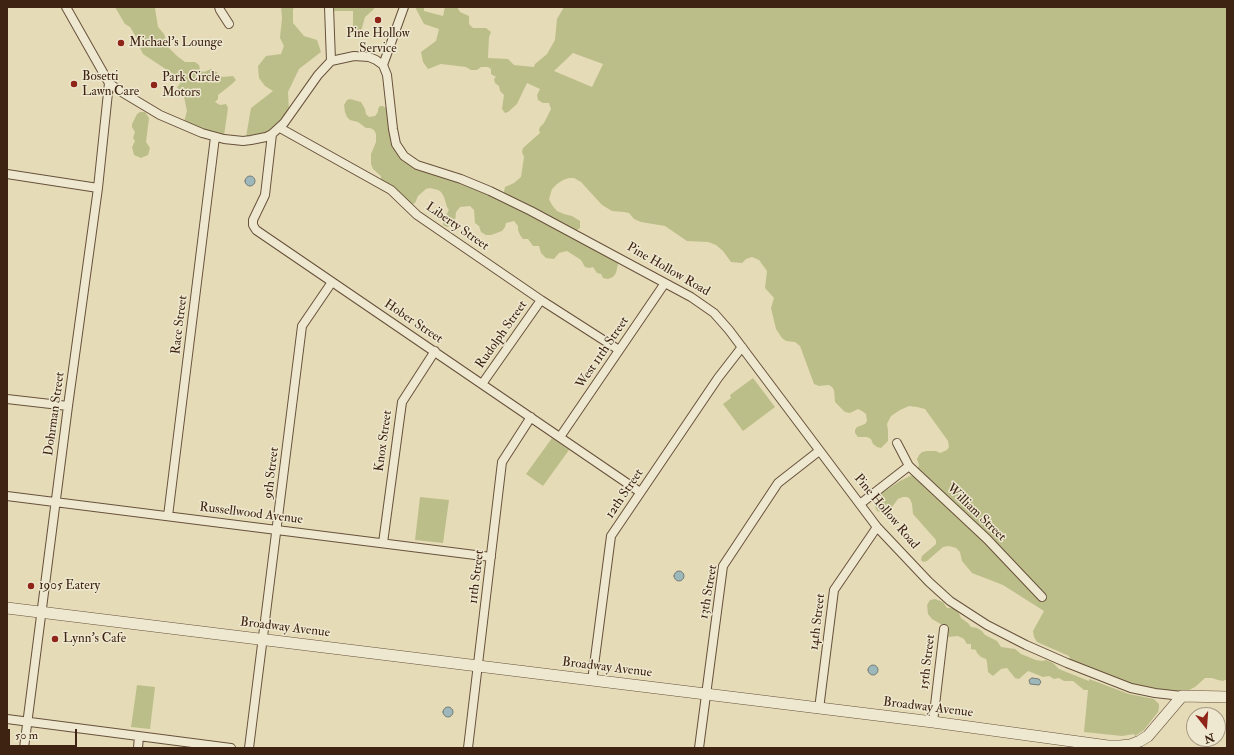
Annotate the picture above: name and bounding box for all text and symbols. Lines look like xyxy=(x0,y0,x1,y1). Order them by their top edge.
marker: Pine Hollow Service xyxy=(373,15,383,25)
place label: Pine Hollow Service xyxy=(346,26,410,57)
place label: Michael's Lounge xyxy=(129,35,222,51)
marker: Michael's Lounge xyxy=(116,38,126,48)
place label: Bosetti Lawn Care xyxy=(82,69,139,100)
place label: Park Circle Motors xyxy=(162,70,220,101)
marker: Bosetti Lawn Care xyxy=(69,79,79,89)
marker: Park Circle Motors xyxy=(149,80,159,90)
street label: Liberty Street xyxy=(422,200,492,254)
street label: Pine Hollow Road xyxy=(624,240,712,300)
street label: Race Street xyxy=(169,295,191,355)
street label: Hober Street xyxy=(381,297,445,347)
street label: Rudolph Street xyxy=(473,298,531,372)
street label: West 11th Street xyxy=(573,314,633,392)
street label: Dohrman Street xyxy=(41,371,69,457)
street label: Knox Street xyxy=(372,409,396,473)
street label: 9th Street xyxy=(261,446,283,500)
street label: 12th Street xyxy=(603,466,647,522)
street label: Pine Hollow Road xyxy=(850,471,922,553)
street label: William Street xyxy=(943,481,1009,545)
street label: Russellwood Avenue xyxy=(198,500,304,528)
street label: 11th Street xyxy=(466,549,488,605)
street label: 13th Street xyxy=(697,564,721,620)
place label: 1905 Eatery xyxy=(39,578,100,594)
marker: 1905 Eatery xyxy=(26,581,36,591)
street label: 14th Street xyxy=(807,593,829,651)
street label: Broadway Avenue xyxy=(239,615,331,641)
place label: Lynn's Cafe xyxy=(63,631,126,647)
marker: Lynn's Cafe xyxy=(50,634,60,644)
street label: 15th Street xyxy=(917,634,939,690)
street label: Broadway Avenue xyxy=(561,655,653,681)
street label: Broadway Avenue xyxy=(882,695,974,721)
north arrow xyxy=(1186,707,1226,747)
scale bar xyxy=(10,721,79,747)
text: 50 m xyxy=(15,728,38,743)
text: N xyxy=(1203,730,1216,746)

